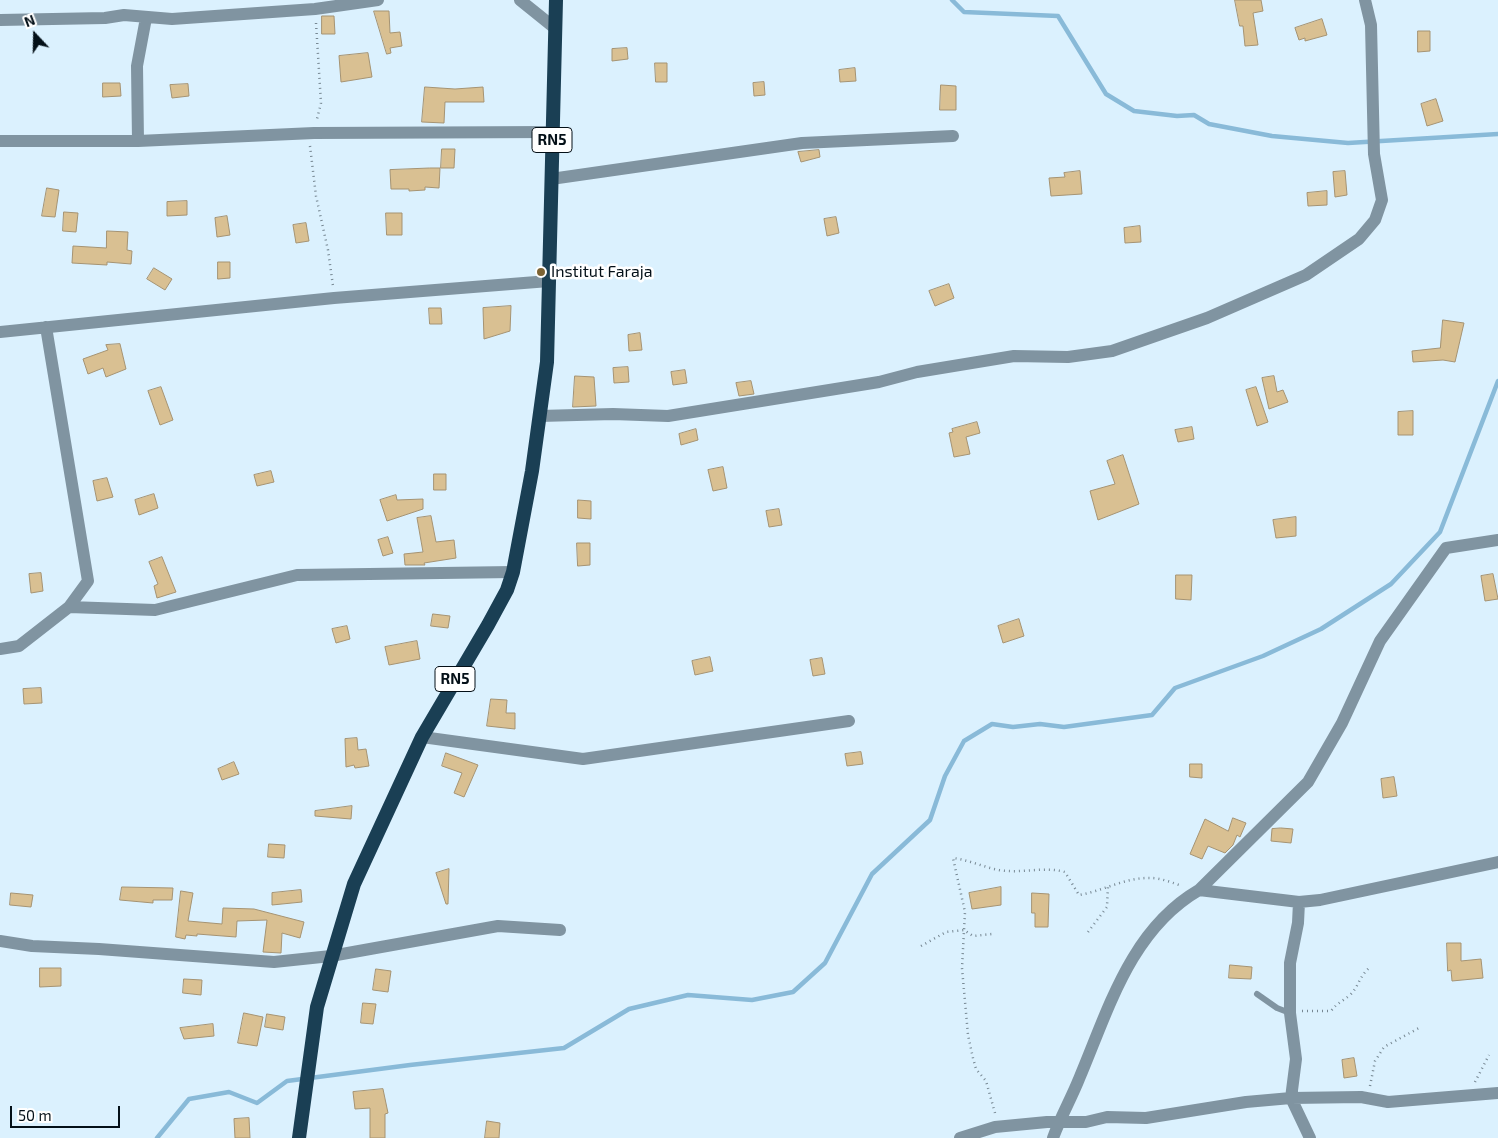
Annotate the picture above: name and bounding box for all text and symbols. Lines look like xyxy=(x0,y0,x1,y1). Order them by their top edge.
north arrow xyxy=(10,10,60,60)
text: N xyxy=(22,11,37,30)
road number: RN5 xyxy=(532,128,572,152)
place label: Institut Faraja xyxy=(551,262,653,282)
marker: Institut Faraja xyxy=(535,266,547,278)
road number: RN5 xyxy=(435,666,475,692)
scale bar xyxy=(12,1096,122,1128)
text: 50 m xyxy=(18,1106,52,1124)

